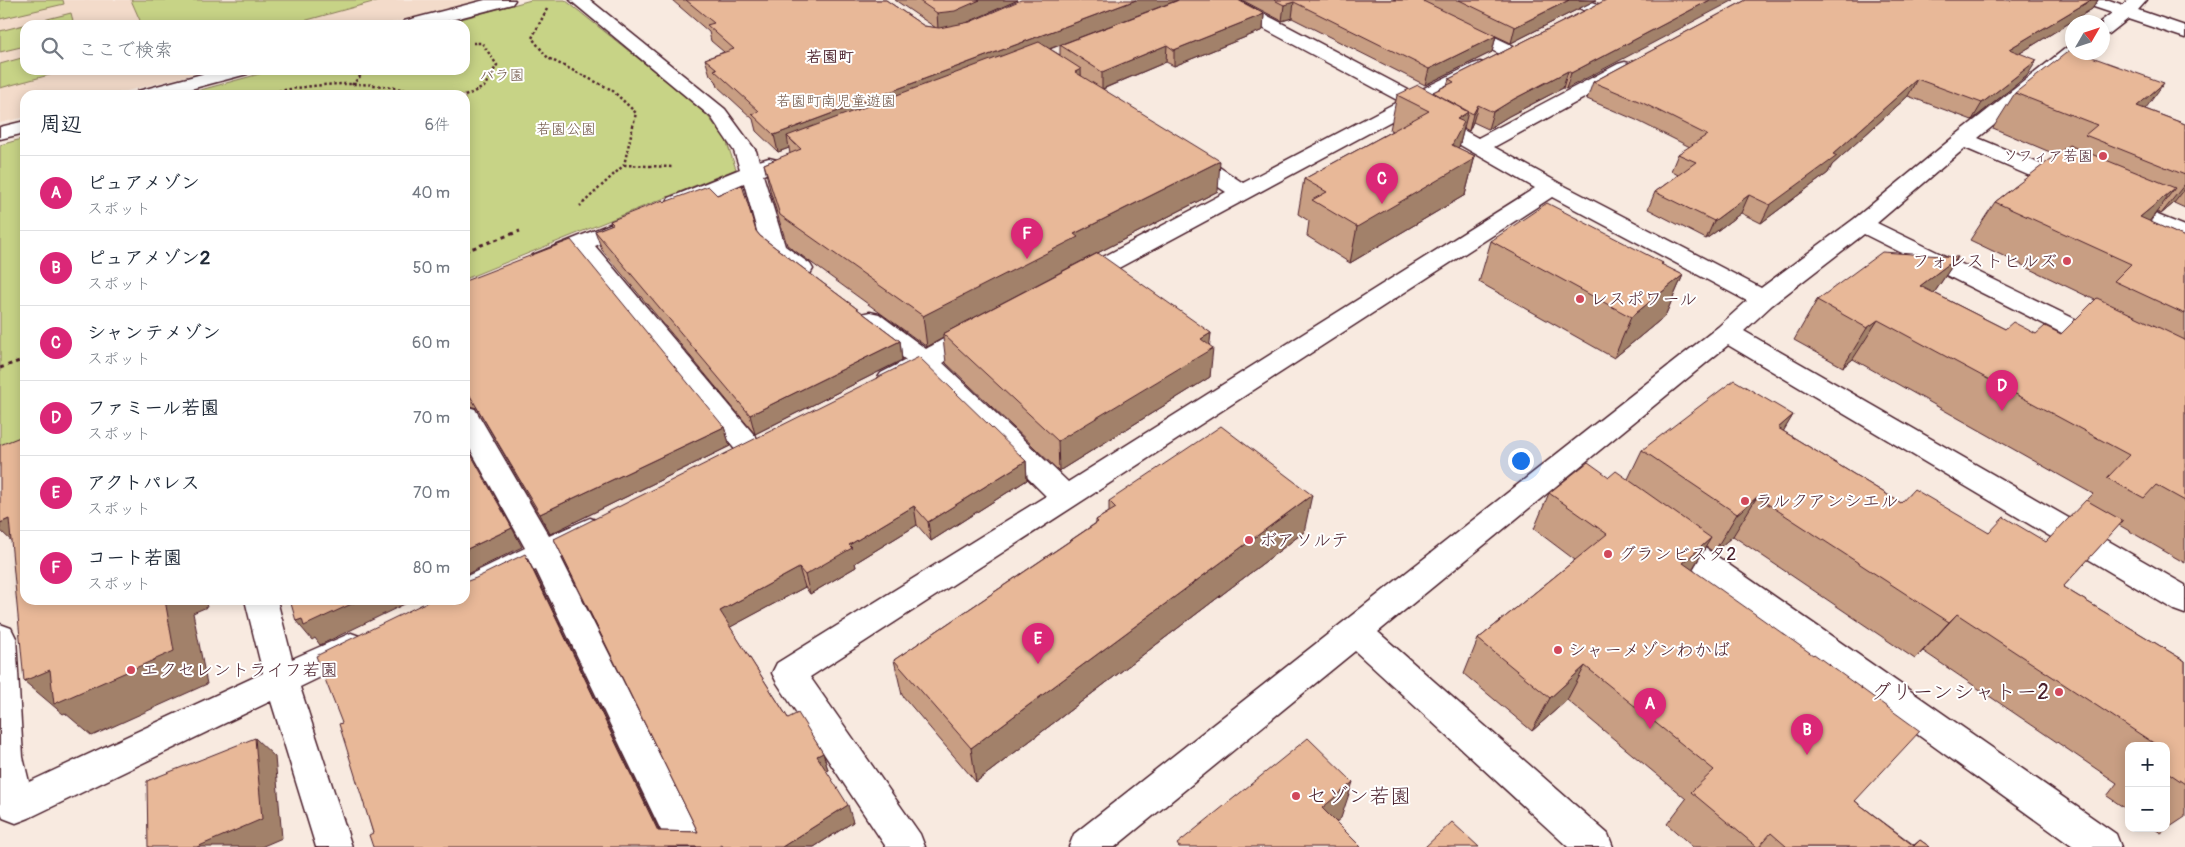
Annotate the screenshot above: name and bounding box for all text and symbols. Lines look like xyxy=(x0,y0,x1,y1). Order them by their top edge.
north arrow xyxy=(2065,15,2110,60)
search box xyxy=(20,20,470,75)
icon: search xyxy=(38,34,66,62)
text: ここで検索 xyxy=(78,38,173,62)
district label: 若園町 xyxy=(806,47,854,67)
park label: バラ園 xyxy=(479,66,525,85)
park label: 若園町南児童遊園 xyxy=(776,92,896,111)
text: 周辺 xyxy=(40,111,82,138)
text: 6件 xyxy=(425,115,450,135)
park label: 若園公園 xyxy=(536,120,596,139)
place label: ソフィア若園 xyxy=(2003,147,2093,166)
marker: ソフィア若園 xyxy=(2097,150,2109,162)
pin: C xyxy=(1366,163,1398,204)
text: ピュアメゾン xyxy=(87,171,200,195)
text: A xyxy=(51,183,61,203)
text: 40 m xyxy=(412,183,450,203)
text: スポット xyxy=(87,199,151,219)
pin: F xyxy=(1011,218,1043,259)
text: ピュアメゾン2 xyxy=(87,246,210,270)
place label: フォレストヒルズ xyxy=(1912,250,2057,273)
marker: フォレストヒルズ xyxy=(2061,255,2073,267)
text: B xyxy=(51,258,61,278)
text: 50 m xyxy=(413,258,450,278)
text: スポット xyxy=(87,274,151,294)
place label: レスポワール xyxy=(1590,288,1697,311)
marker: レスポワール xyxy=(1574,293,1586,305)
text: シャンテメゾン xyxy=(87,321,221,345)
text: C xyxy=(51,333,61,353)
text: 60 m xyxy=(412,333,450,353)
text: スポット xyxy=(87,349,151,369)
pin: D xyxy=(1986,370,2018,411)
text: ファミール若園 xyxy=(87,396,219,420)
text: D xyxy=(51,408,61,428)
text: 70 m xyxy=(413,408,450,428)
text: スポット xyxy=(87,424,151,444)
your location xyxy=(1508,448,1534,474)
text: アクトパレス xyxy=(87,471,200,495)
text: E xyxy=(52,483,60,503)
text: 70 m xyxy=(413,483,450,503)
place label: ラルクアンシエル xyxy=(1755,490,1898,513)
marker: ラルクアンシエル xyxy=(1739,495,1751,507)
text: スポット xyxy=(87,499,151,519)
place label: ボアソルテ xyxy=(1259,529,1349,552)
marker: ボアソルテ xyxy=(1243,534,1255,546)
place label: グランビスタ2 xyxy=(1618,543,1736,566)
text: コート若園 xyxy=(87,546,182,570)
marker: グランビスタ2 xyxy=(1602,548,1614,560)
text: F xyxy=(51,558,61,578)
text: 80 m xyxy=(413,558,450,578)
text: スポット xyxy=(87,574,151,594)
pin: E xyxy=(1022,623,1054,664)
place label: シャーメゾンわかば xyxy=(1568,639,1730,662)
marker: シャーメゾンわかば xyxy=(1552,644,1564,656)
place label: エクセレントライフ若園 xyxy=(141,659,338,682)
marker: エクセレントライフ若園 xyxy=(125,664,137,676)
place label: グリーンシャトー2 xyxy=(1871,679,2049,706)
marker: グリーンシャトー2 xyxy=(2053,686,2065,698)
pin: A xyxy=(1634,688,1666,729)
pin: B xyxy=(1791,714,1823,755)
map controls xyxy=(2125,742,2170,832)
button: + xyxy=(2125,742,2170,787)
place label: セゾン若園 xyxy=(1306,783,1411,810)
button: − xyxy=(2125,787,2170,832)
marker: セゾン若園 xyxy=(1290,790,1302,802)

